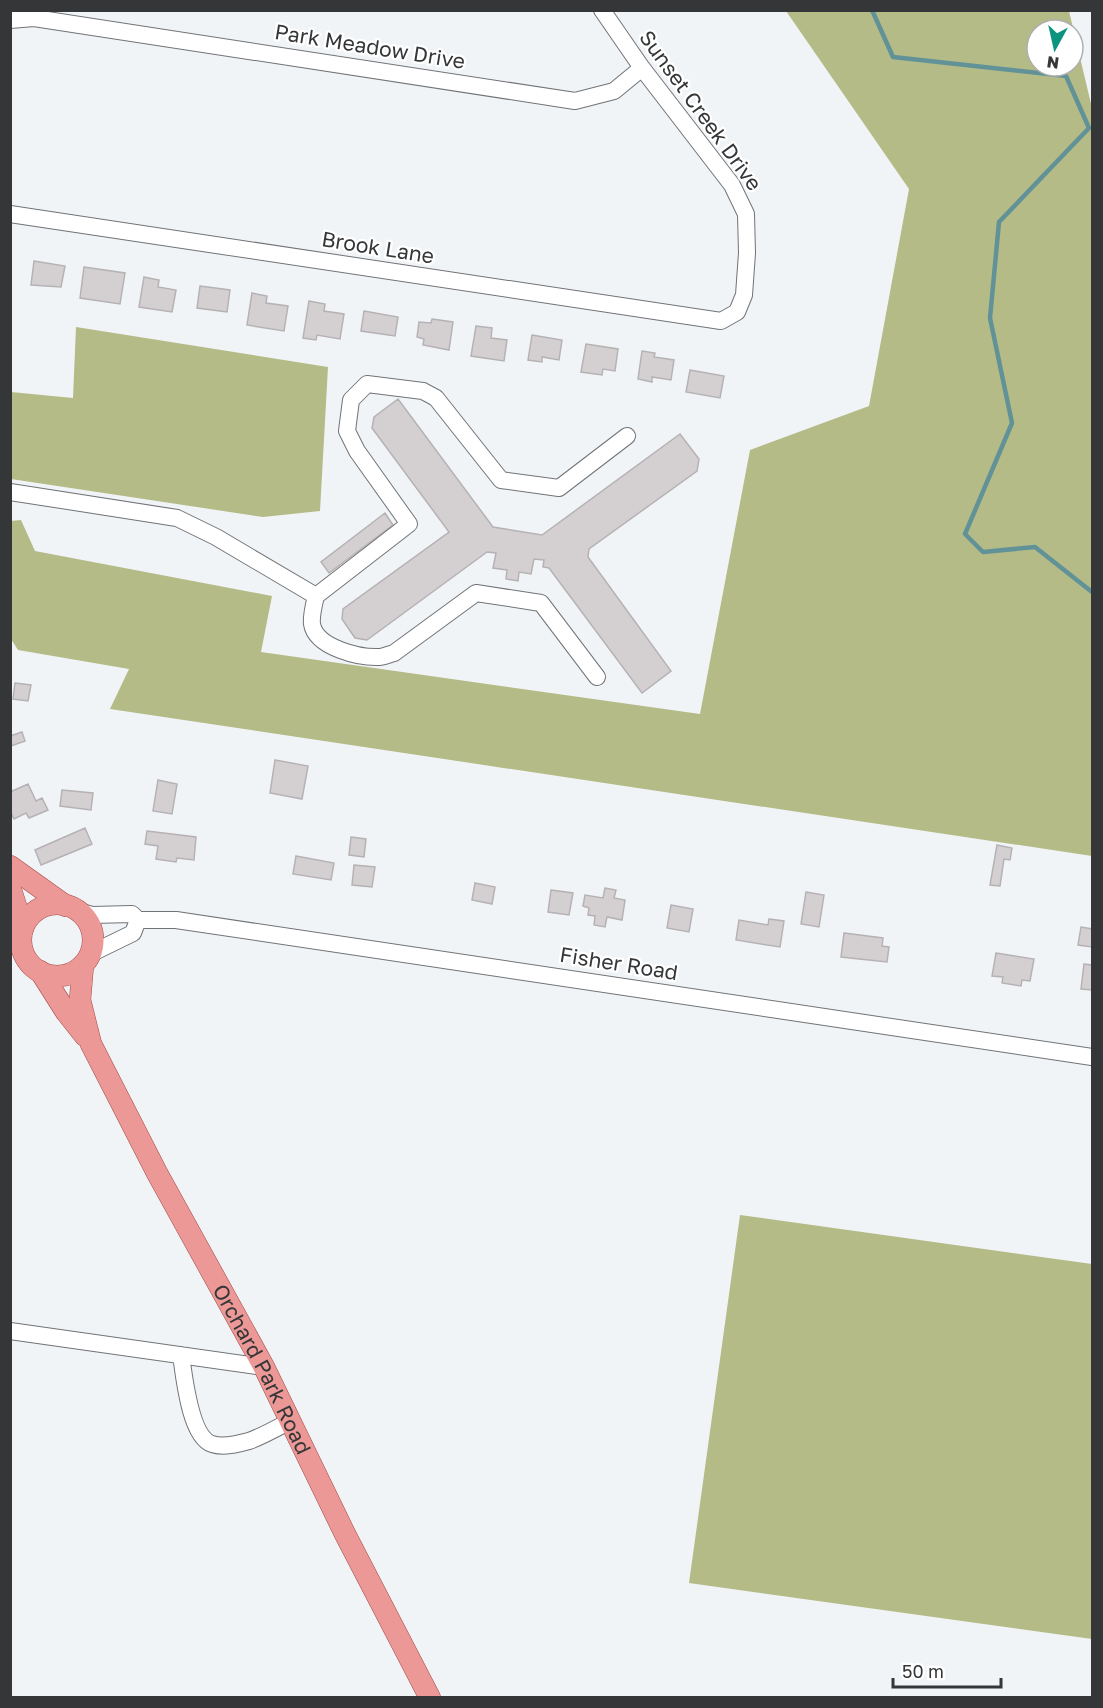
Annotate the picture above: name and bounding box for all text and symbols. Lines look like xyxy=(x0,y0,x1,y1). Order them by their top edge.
street label: Park Meadow Drive xyxy=(273,18,467,74)
north arrow xyxy=(1025,18,1085,78)
street label: Sunset Creek Drive xyxy=(634,25,768,195)
text: N xyxy=(1045,52,1060,74)
street label: Brook Lane xyxy=(320,225,436,269)
street label: Fisher Road xyxy=(558,941,680,985)
street label: Orchard Park Road xyxy=(208,1279,317,1458)
scale bar xyxy=(893,1651,1001,1689)
text: 50 m xyxy=(902,1660,944,1682)

